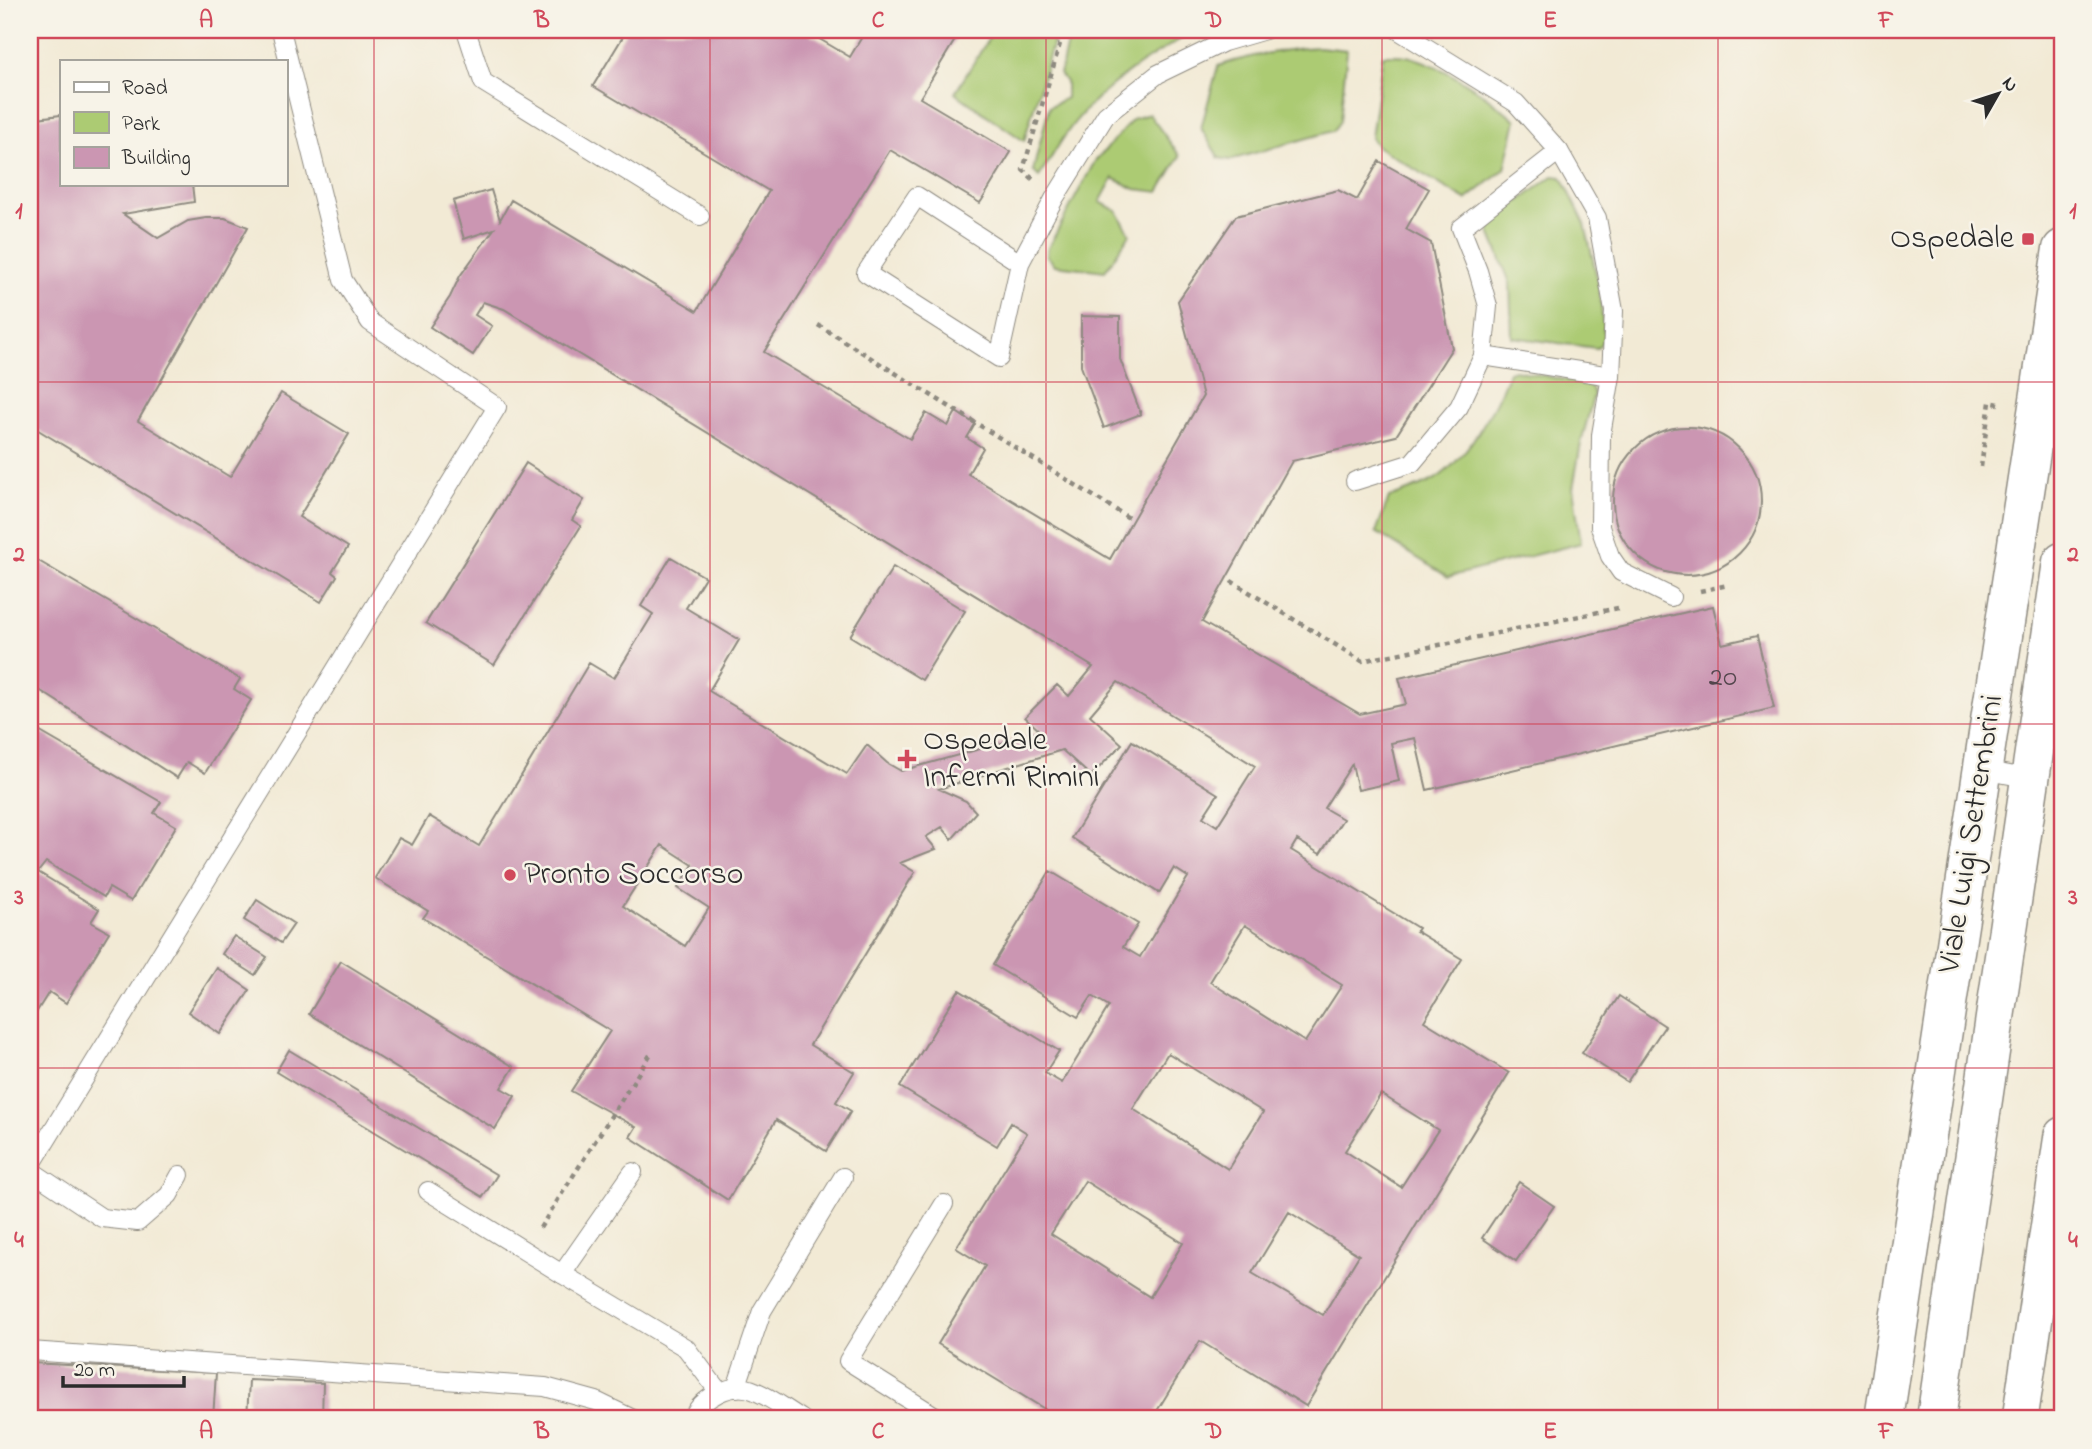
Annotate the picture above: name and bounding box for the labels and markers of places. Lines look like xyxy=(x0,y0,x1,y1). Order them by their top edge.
place label: Ospedale xyxy=(1890,216,2015,263)
marker: Ospedale xyxy=(2020,231,2036,247)
place label: Ospedale Infermi Rimini xyxy=(923,718,1100,802)
marker: Ospedale Infermi Rimini xyxy=(897,749,917,769)
place label: Pronto Soccorso xyxy=(524,852,743,899)
marker: Pronto Soccorso xyxy=(502,867,518,883)

